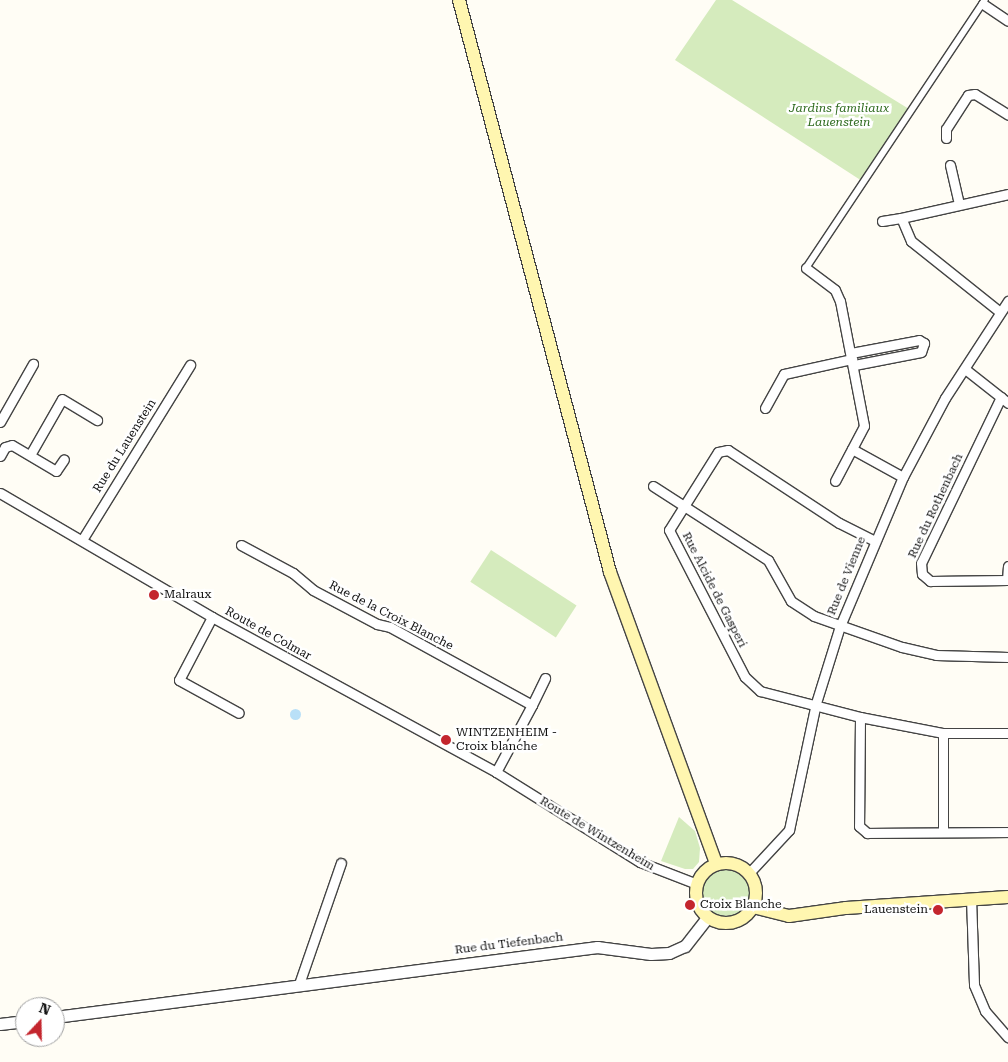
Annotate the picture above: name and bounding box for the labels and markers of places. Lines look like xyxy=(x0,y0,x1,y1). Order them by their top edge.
place label: Malraux xyxy=(164,588,211,602)
marker: Malraux xyxy=(148,589,160,601)
place label: WINTZENHEIM - Croix blanche xyxy=(456,726,557,754)
marker: WINTZENHEIM - Croix blanche xyxy=(440,734,452,746)
place label: Croix Blanche xyxy=(700,898,782,912)
marker: Croix Blanche xyxy=(684,899,696,911)
place label: Lauenstein xyxy=(864,903,928,917)
marker: Lauenstein xyxy=(932,904,944,916)

